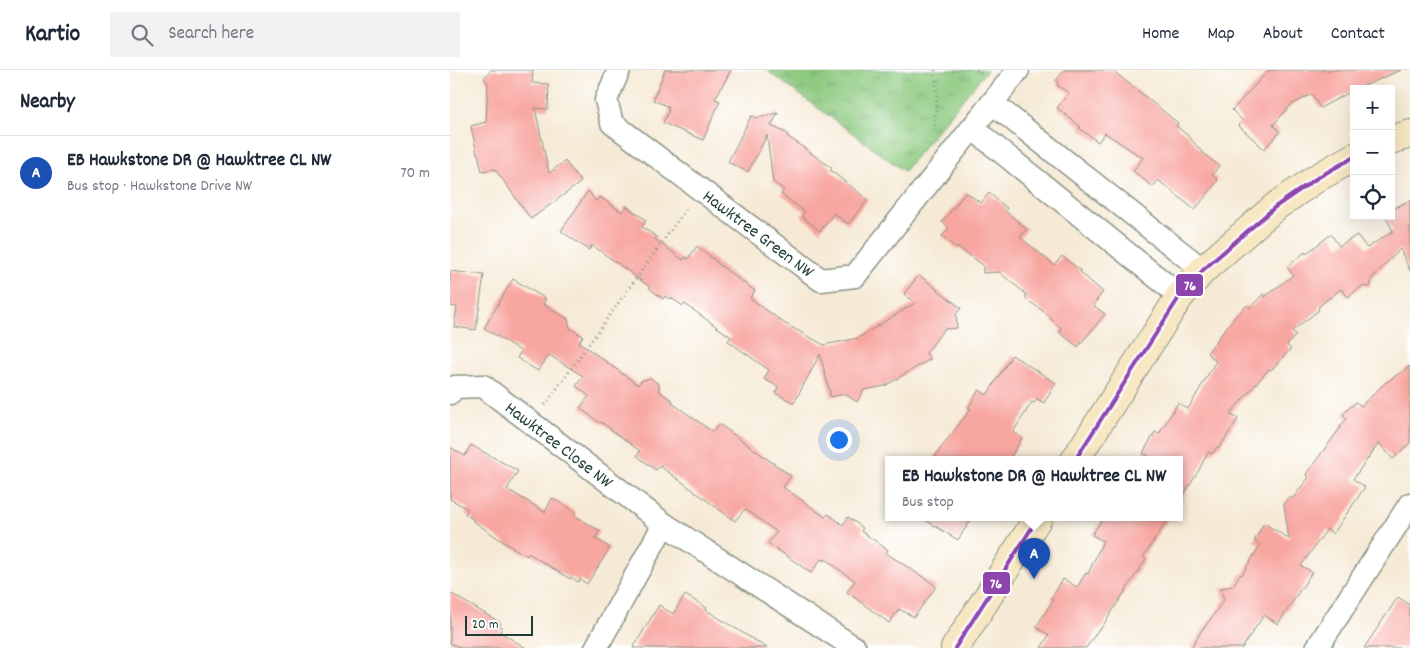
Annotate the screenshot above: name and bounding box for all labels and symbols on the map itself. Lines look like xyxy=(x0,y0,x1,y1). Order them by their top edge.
street label: Hawktree Green NW xyxy=(696,185,819,286)
line badge: 76 xyxy=(1175,273,1204,297)
text: 76 xyxy=(1184,277,1196,297)
street label: Hawktree Close NW xyxy=(499,397,618,496)
your location xyxy=(826,427,852,453)
pin: A xyxy=(1018,538,1050,579)
line badge: 76 xyxy=(982,571,1011,595)
text: 76 xyxy=(990,575,1002,595)
scale bar xyxy=(465,613,532,636)

